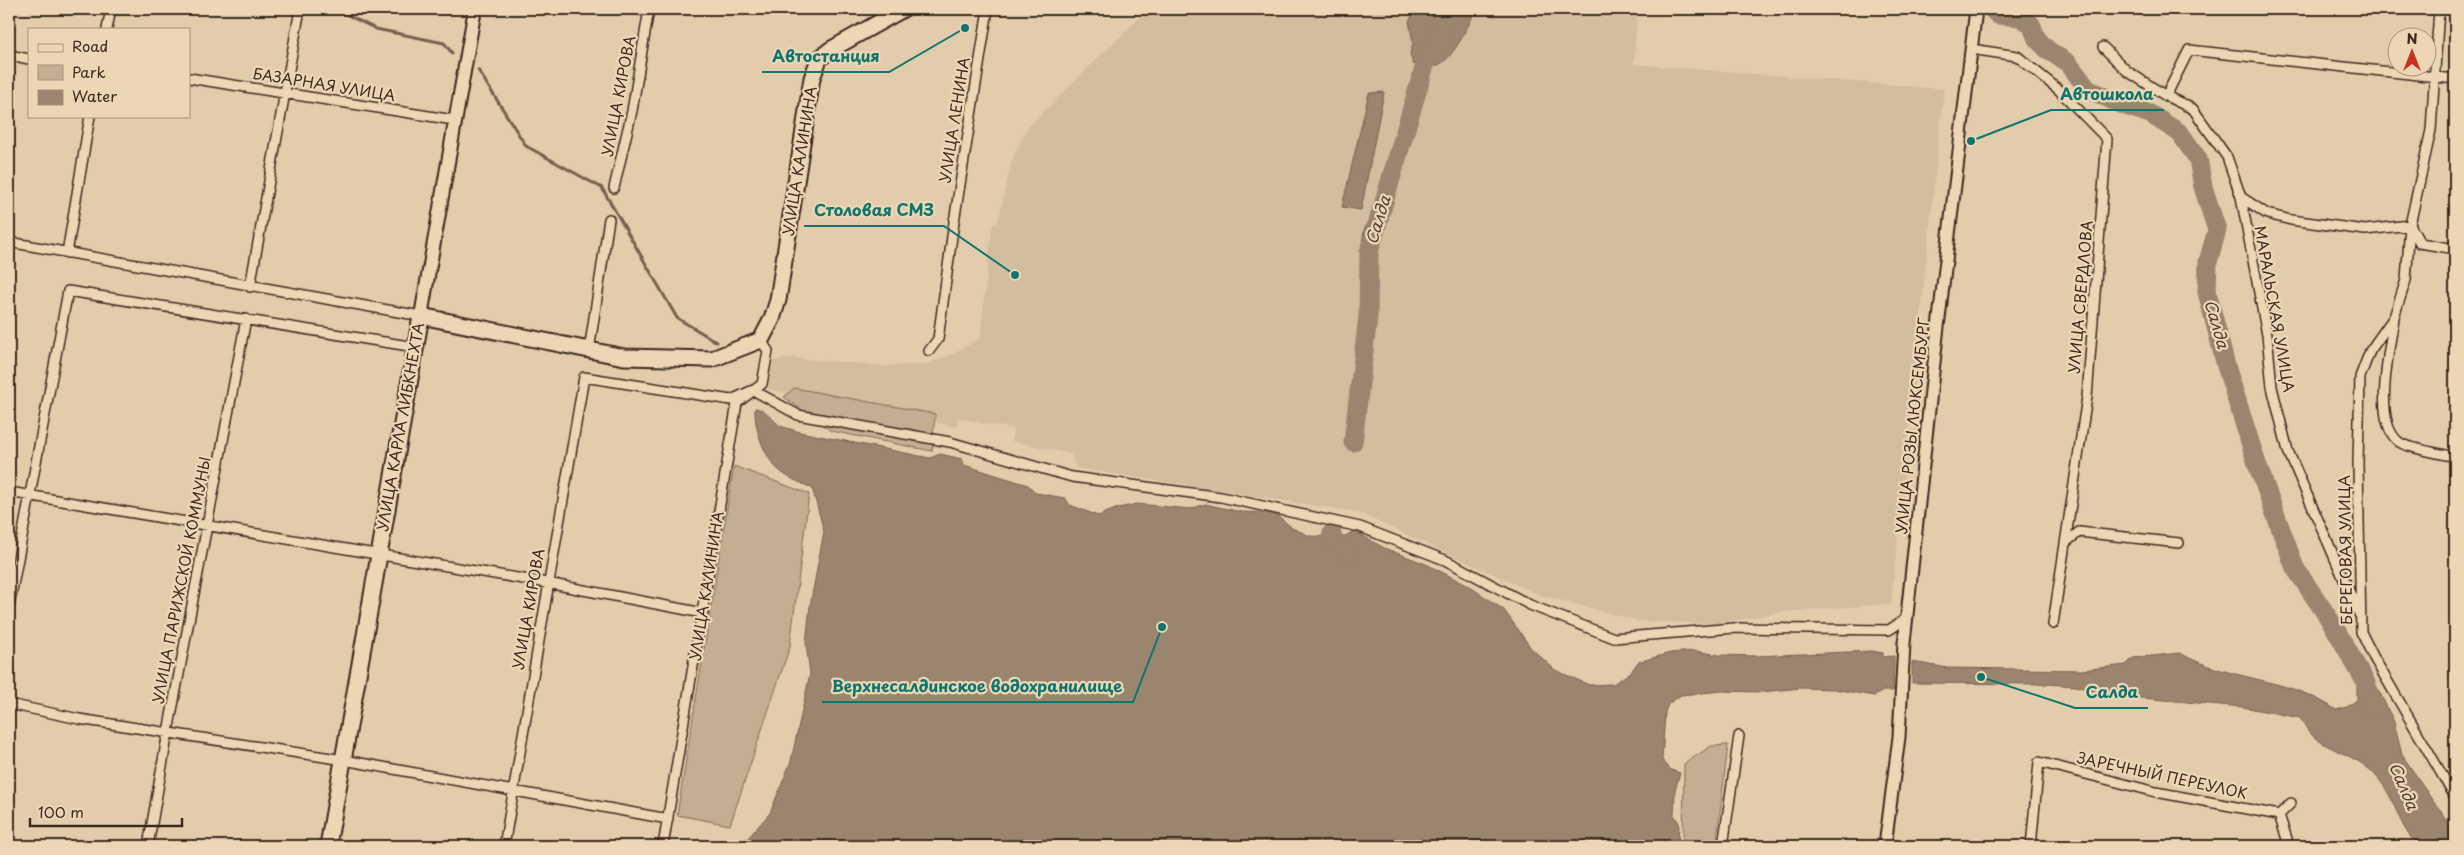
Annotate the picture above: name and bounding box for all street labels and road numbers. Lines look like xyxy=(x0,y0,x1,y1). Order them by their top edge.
street label: УЛИЦА КИРОВА xyxy=(595,33,641,158)
street label: УЛИЦА ЛЕНИНА xyxy=(932,55,975,184)
street label: БАЗАРНАЯ УЛИЦА xyxy=(251,61,397,106)
street label: УЛИЦА КАЛИНИНА xyxy=(775,84,822,237)
street label: УЛИЦА СВЕРДЛОВА xyxy=(2061,219,2098,374)
street label: МАРАЛЬСКАЯ УЛИЦА xyxy=(2250,224,2301,394)
street label: УЛИЦА РОЗЫ ЛЮКСЕМБУРГ xyxy=(1889,316,1934,535)
street label: УЛИЦА КАРЛА ЛИБКНЕХТА xyxy=(370,321,429,533)
street label: УЛИЦА ПАРИЖСКОЙ КОММУНЫ xyxy=(145,454,216,705)
street label: БЕРЕГОВАЯ УЛИЦА xyxy=(2332,475,2357,625)
street label: УЛИЦА КАЛИНИНА xyxy=(682,509,729,662)
street label: УЛИЦА КИРОВА xyxy=(506,546,550,671)
street label: ЗАРЕЧНЫЙ ПЕРЕУЛОК xyxy=(2075,745,2250,804)

